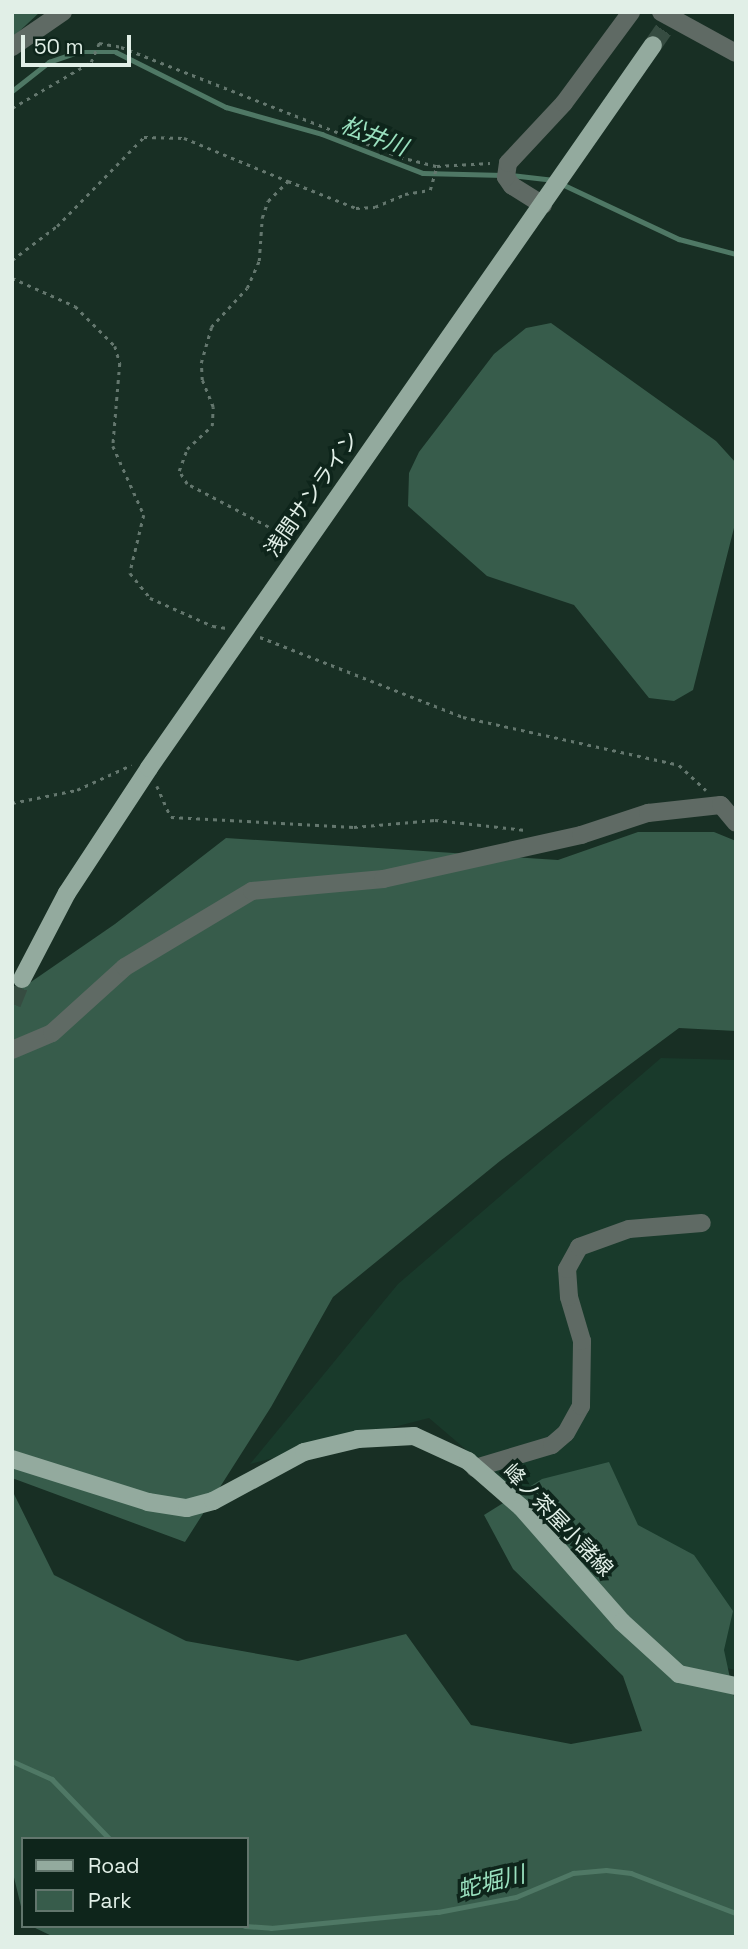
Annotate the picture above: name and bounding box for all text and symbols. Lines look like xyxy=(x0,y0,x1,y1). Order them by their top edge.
scale bar xyxy=(24,21,135,65)
text: 50 m xyxy=(34,33,84,60)
water label: 松井川 xyxy=(337,111,411,161)
street label: 浅間サンライン xyxy=(260,427,364,561)
street label: 峰ノ茶屋小諸線 xyxy=(498,1458,618,1582)
legend xyxy=(21,1837,248,1928)
text: Road xyxy=(88,1852,140,1879)
water label: 蛇堀川 xyxy=(454,1860,528,1904)
text: Park xyxy=(88,1887,132,1914)

